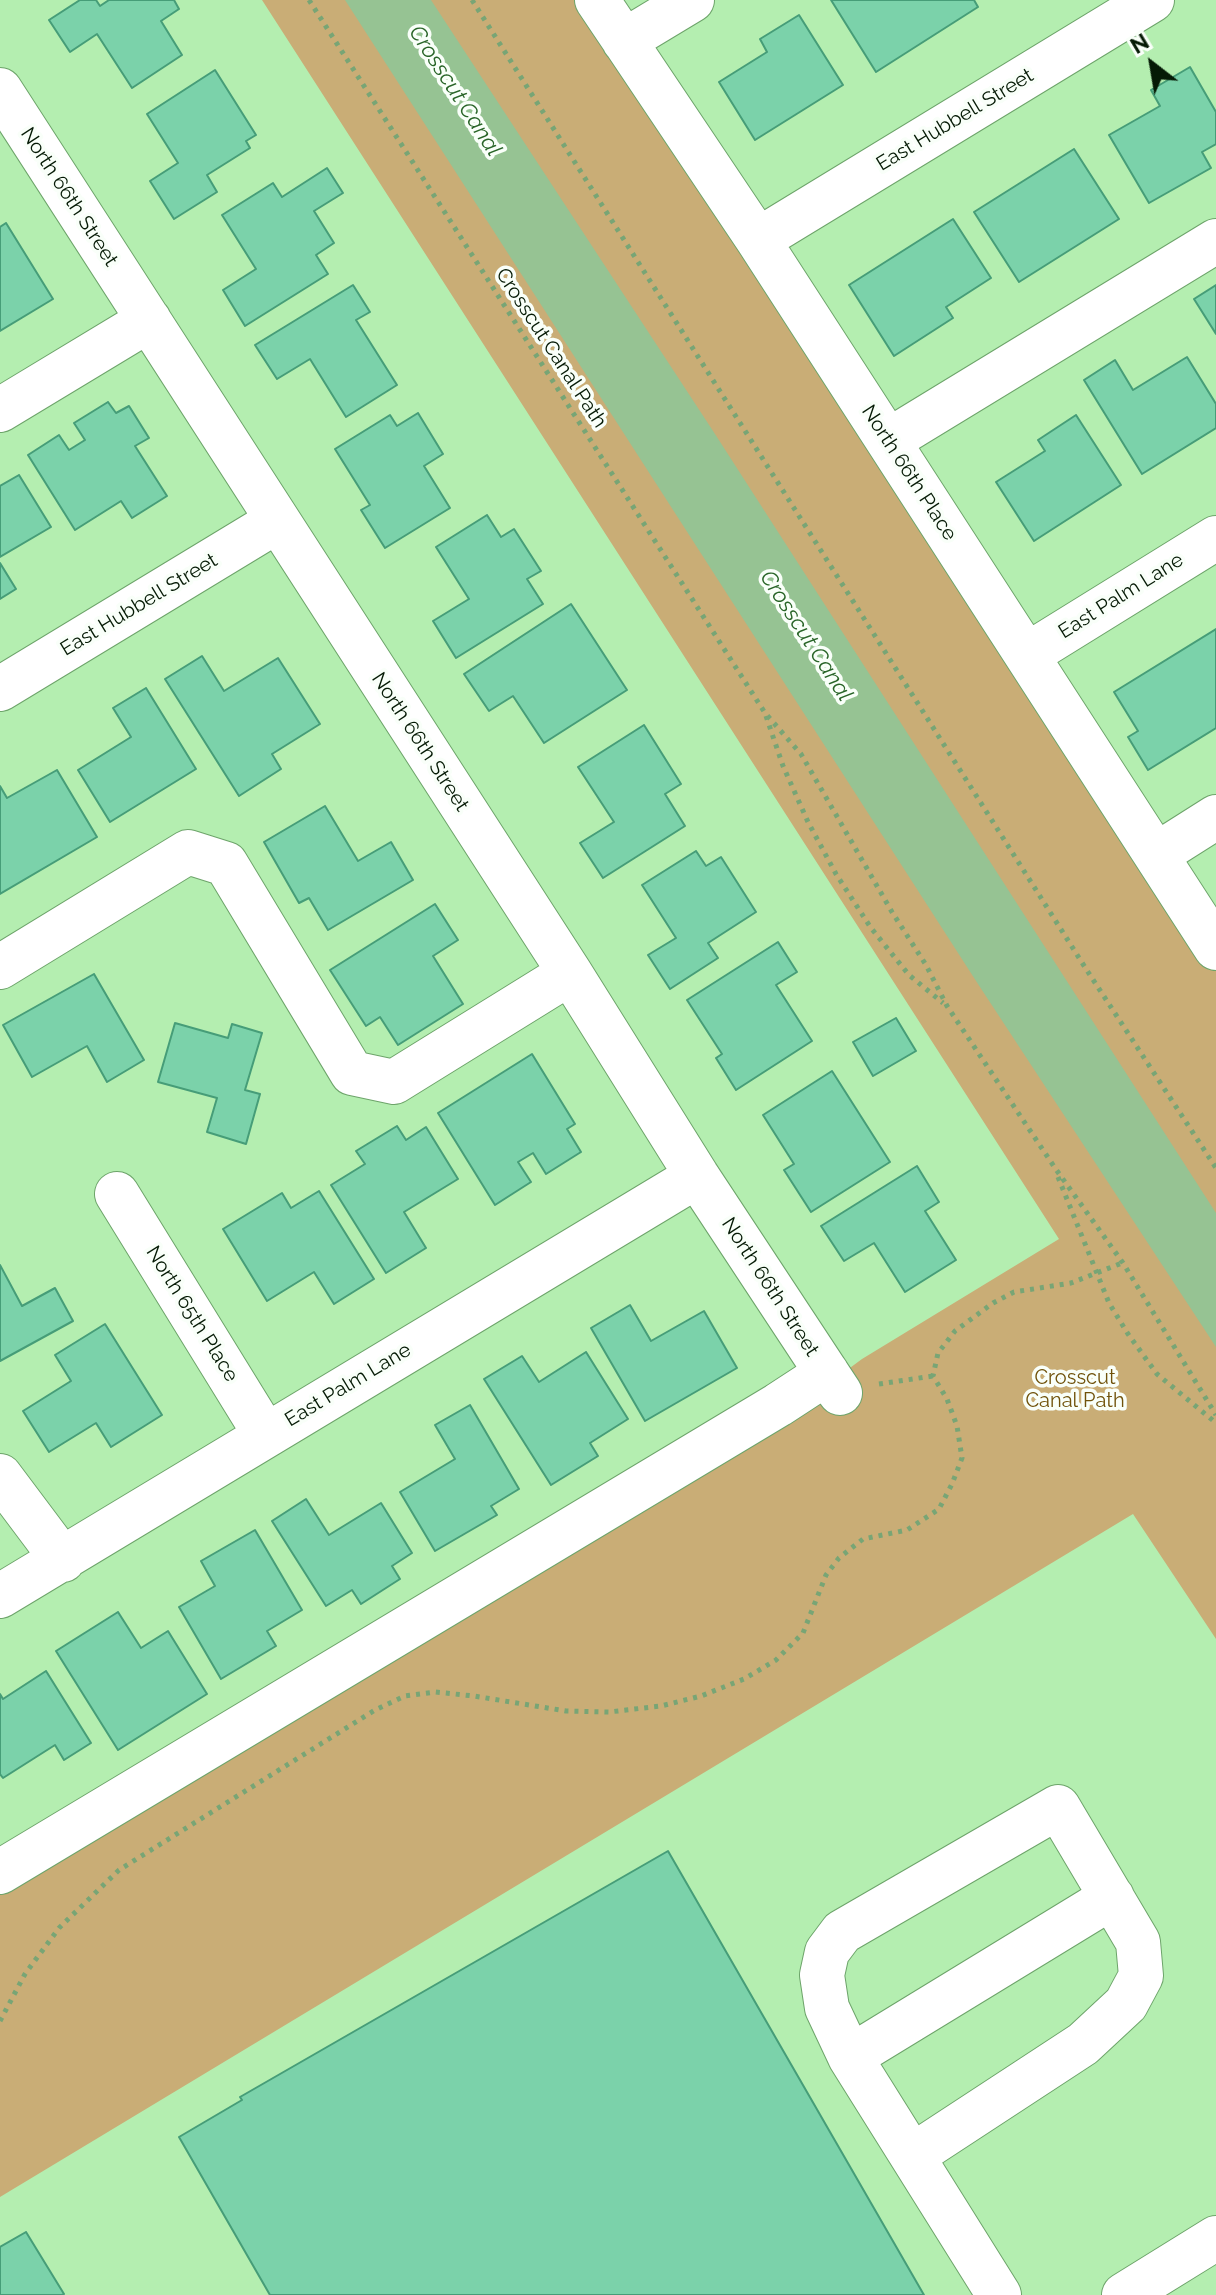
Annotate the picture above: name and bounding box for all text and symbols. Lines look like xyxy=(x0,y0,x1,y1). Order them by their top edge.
water label: Crosscut Canal xyxy=(403,21,507,161)
north arrow xyxy=(1112,24,1192,104)
text: N xyxy=(1126,28,1154,59)
street label: East Hubbell Street xyxy=(872,64,1038,176)
street label: North 66th Street xyxy=(15,123,123,271)
street label: Crosscut Canal Path xyxy=(490,264,612,432)
street label: North 66th Place xyxy=(856,401,962,545)
street label: East Palm Lane xyxy=(1054,548,1188,644)
street label: East Hubbell Street xyxy=(56,549,222,661)
water label: Crosscut Canal xyxy=(754,566,858,706)
street label: North 66th Street xyxy=(366,668,474,816)
street label: North 66th Street xyxy=(716,1213,824,1361)
street label: North 65th Place xyxy=(141,1242,243,1386)
street label: East Palm Lane xyxy=(281,1338,415,1432)
park label: Crosscut Canal Path xyxy=(1025,1366,1125,1413)

